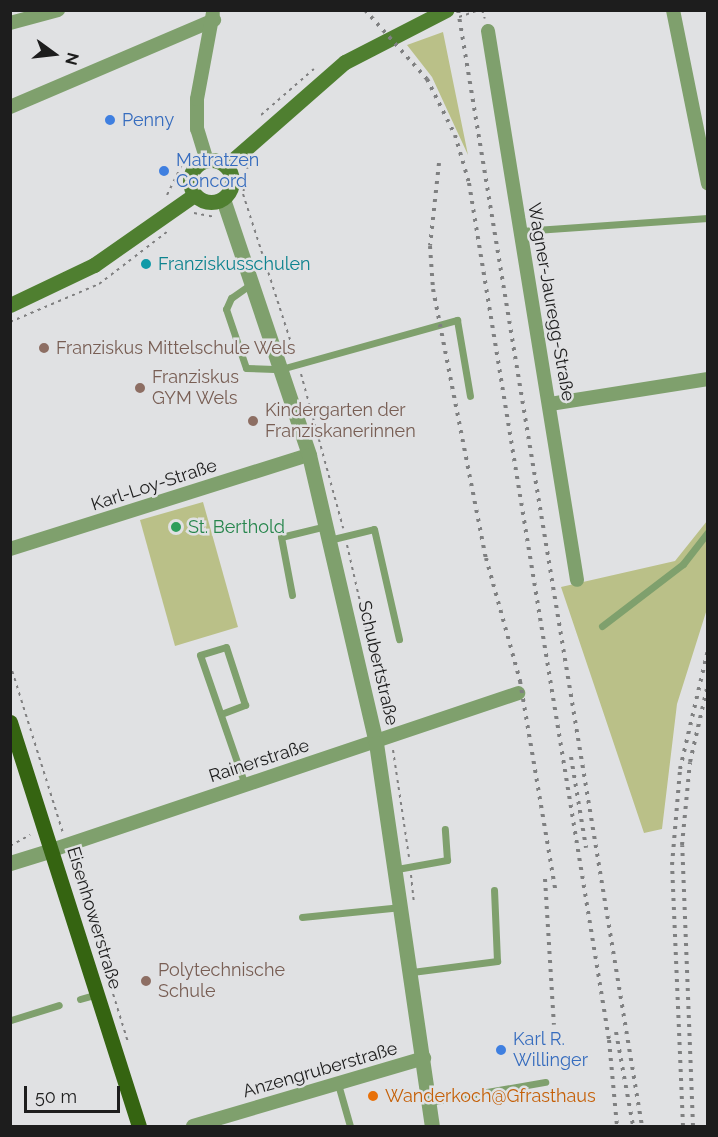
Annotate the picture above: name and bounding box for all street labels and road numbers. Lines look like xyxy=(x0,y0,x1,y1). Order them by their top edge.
street label: Wagner-Jauregg-Straße xyxy=(523,201,579,403)
street label: Karl-Loy-Straße xyxy=(88,454,220,516)
street label: Schubertstraße xyxy=(353,599,403,727)
street label: Rainerstraße xyxy=(206,735,312,787)
street label: Eisenhowerstraße xyxy=(62,844,126,992)
street label: Anzengruberstraße xyxy=(240,1038,400,1102)

